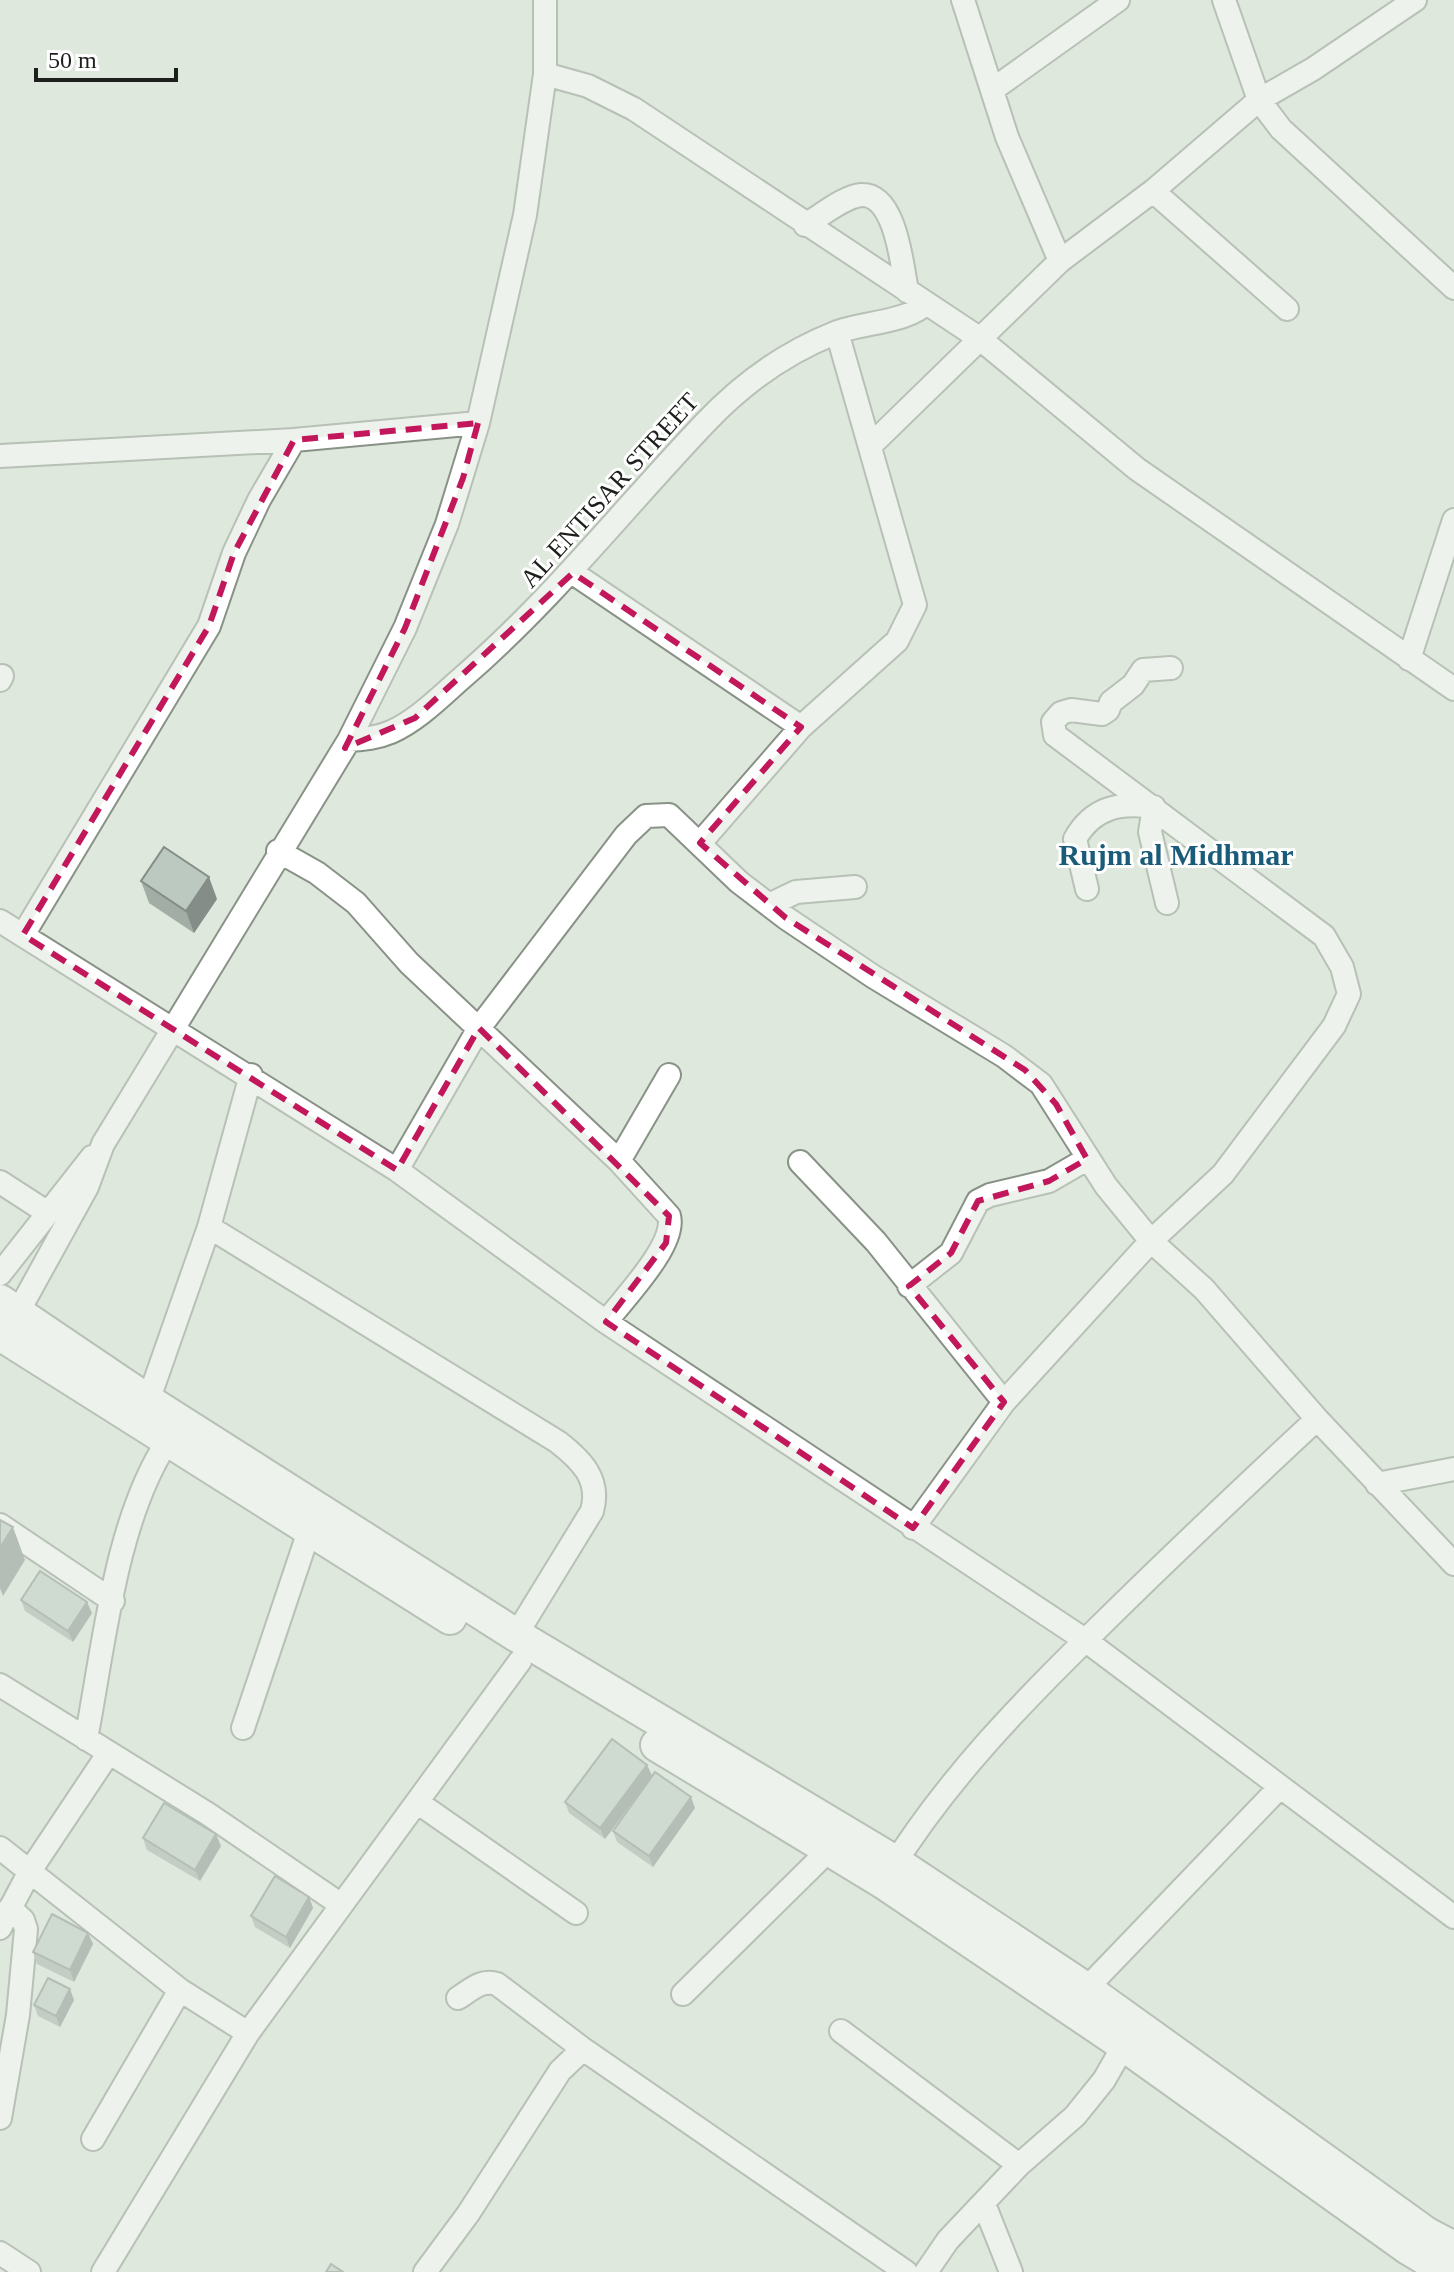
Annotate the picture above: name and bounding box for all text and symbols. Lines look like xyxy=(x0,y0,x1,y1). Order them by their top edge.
scale bar xyxy=(36,32,176,82)
text: 50 m xyxy=(48,47,97,73)
street label: AL ENTISAR STREET xyxy=(514,387,704,594)
district label: Rujm al Midhmar xyxy=(1059,838,1294,871)

